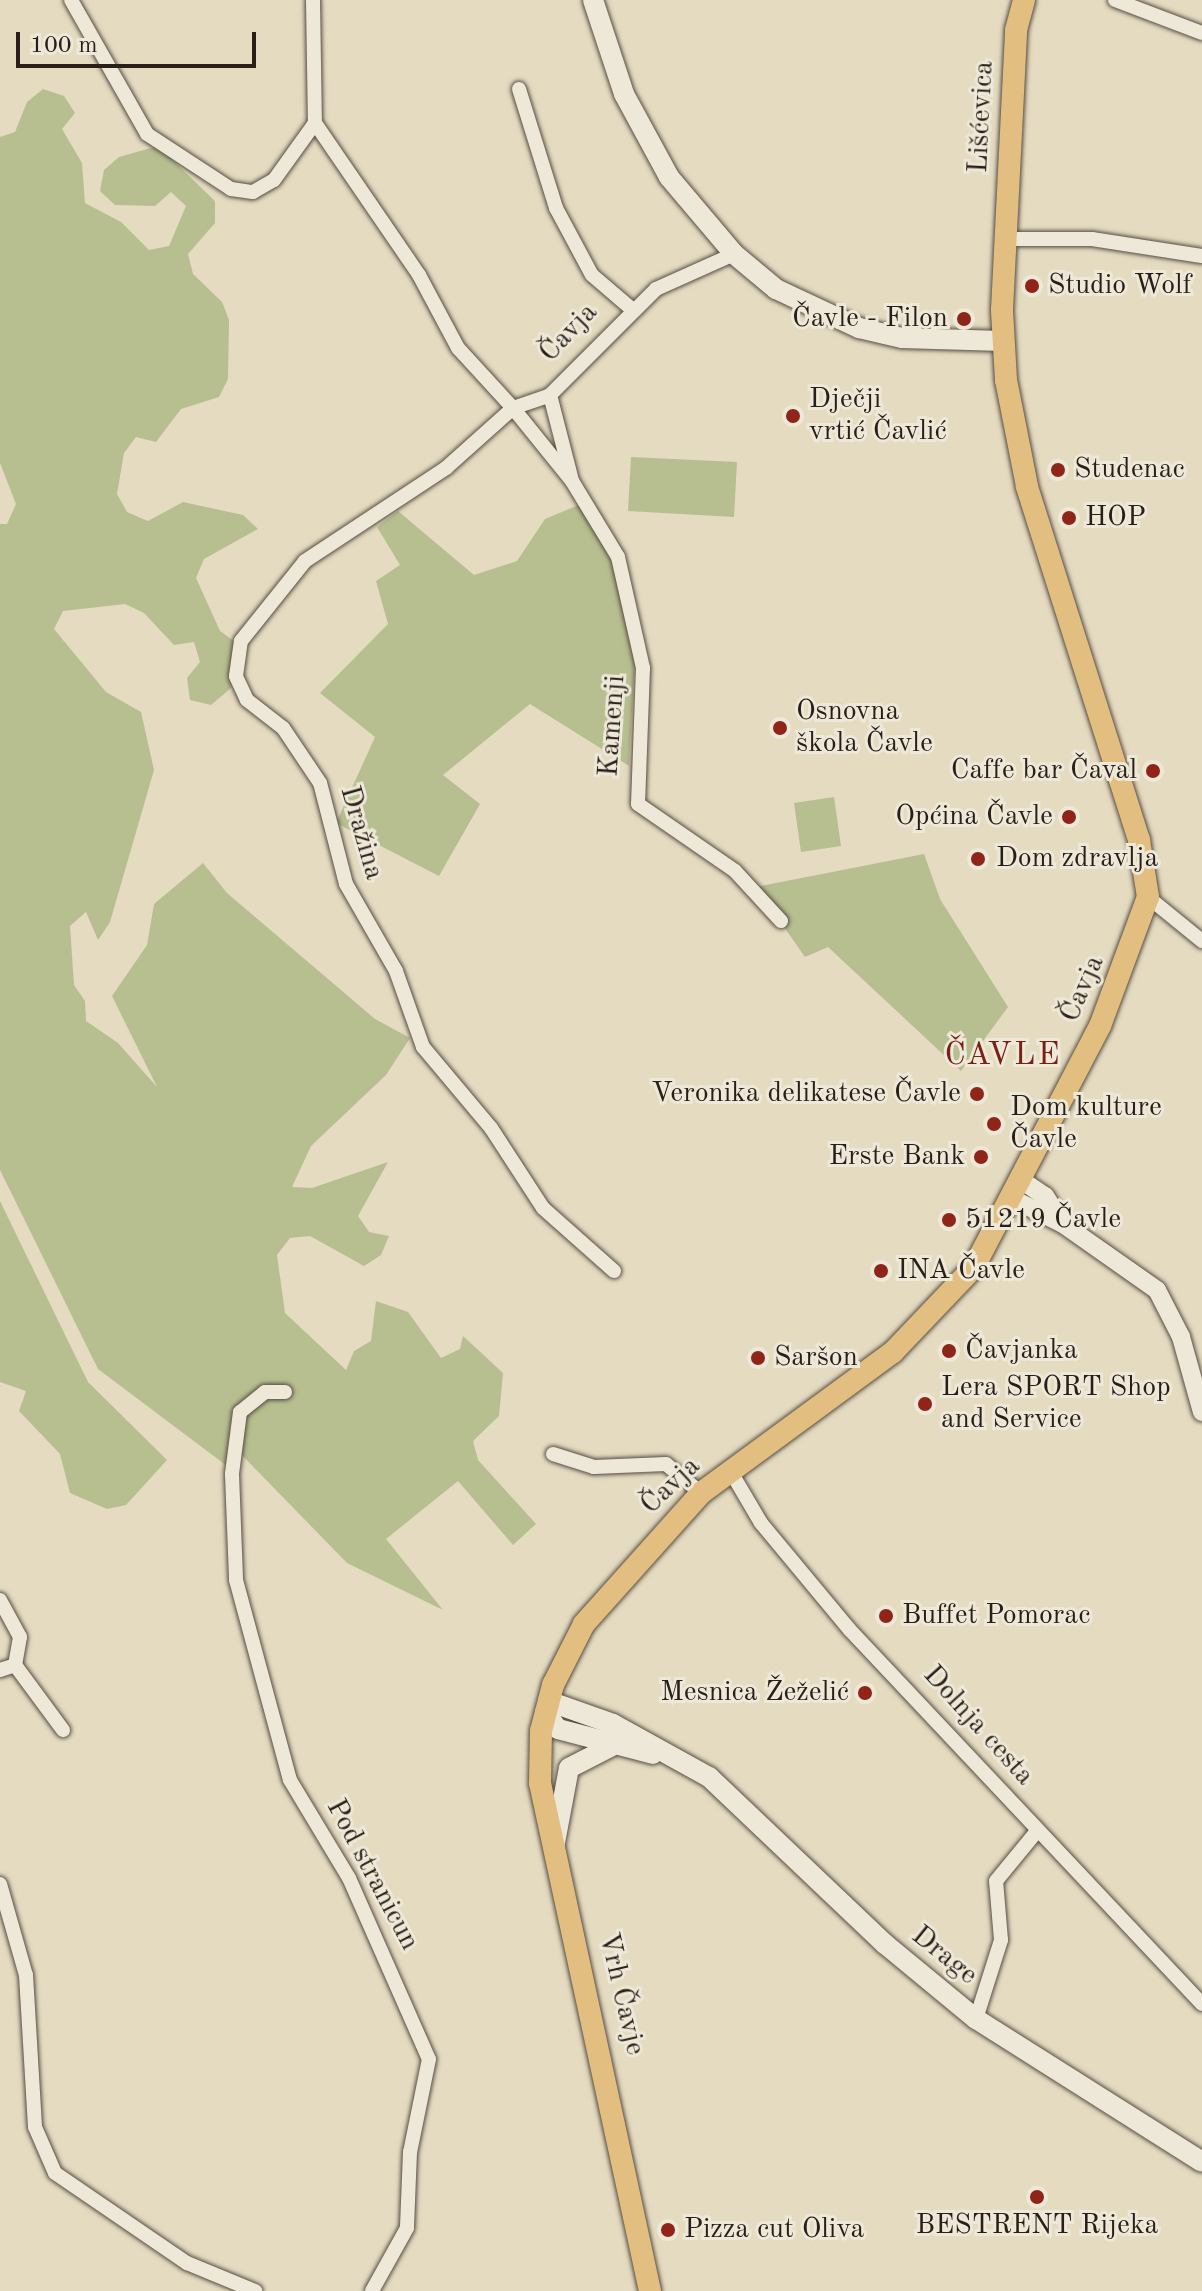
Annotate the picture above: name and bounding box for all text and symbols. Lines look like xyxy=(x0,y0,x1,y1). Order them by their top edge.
scale bar xyxy=(20,16,260,66)
text: 100 m xyxy=(30,34,98,58)
street label: Lišćevica xyxy=(962,60,1002,174)
place label: Studio Wolf xyxy=(1048,269,1192,303)
marker: Studio Wolf xyxy=(1023,277,1041,295)
street label: Čavja xyxy=(533,296,605,370)
place label: Čavle - Filon xyxy=(792,302,948,336)
marker: Čavle - Filon xyxy=(955,310,973,328)
place label: Dječji vrtić Čavlić xyxy=(809,383,947,449)
marker: Dječji vrtić Čavlić xyxy=(784,407,802,425)
place label: Studenac xyxy=(1074,453,1185,487)
marker: Studenac xyxy=(1049,461,1067,479)
place label: HOP xyxy=(1085,501,1146,535)
marker: HOP xyxy=(1060,509,1078,527)
street label: Kamenji xyxy=(593,674,633,778)
place label: Osnovna škola Čavle xyxy=(796,695,933,761)
marker: Osnovna škola Čavle xyxy=(771,719,789,737)
place label: Caffe bar Čaval xyxy=(951,754,1137,788)
marker: Caffe bar Čaval xyxy=(1144,762,1162,780)
street label: Dražina xyxy=(332,782,390,884)
place label: Općina Čavle xyxy=(895,800,1053,834)
marker: Općina Čavle xyxy=(1060,808,1078,826)
place label: Dom zdravlja xyxy=(996,842,1158,876)
marker: Dom zdravlja xyxy=(967,848,989,870)
street label: Čavja xyxy=(1054,950,1112,1028)
district label: ČAVLE xyxy=(944,1037,1062,1075)
place label: Veronika delikatese Čavle xyxy=(651,1077,961,1111)
marker: Veronika delikatese Čavle xyxy=(968,1085,986,1103)
place label: Dom kulture Čavle xyxy=(1010,1091,1162,1157)
marker: Dom kulture Čavle xyxy=(985,1115,1003,1133)
place label: Erste Bank xyxy=(829,1140,965,1174)
marker: Erste Bank xyxy=(972,1148,990,1166)
place label: 51219 Čavle xyxy=(965,1203,1121,1237)
marker: 51219 Čavle xyxy=(940,1211,958,1229)
place label: INA Čavle xyxy=(897,1254,1025,1288)
marker: INA Čavle xyxy=(872,1262,890,1280)
place label: Čavjanka xyxy=(965,1334,1078,1368)
place label: Saršon xyxy=(774,1341,858,1375)
marker: Čavjanka xyxy=(940,1342,958,1360)
marker: Saršon xyxy=(749,1349,767,1367)
place label: Lera SPORT Shop and Service xyxy=(941,1371,1171,1437)
marker: Lera SPORT Shop and Service xyxy=(916,1395,934,1413)
street label: Čavja xyxy=(634,1450,708,1522)
place label: Buffet Pomorac xyxy=(902,1599,1090,1633)
marker: Buffet Pomorac xyxy=(877,1607,895,1625)
street label: Dolnja cesta xyxy=(915,1659,1041,1793)
place label: Mesnica Žeželić xyxy=(660,1676,849,1710)
marker: Mesnica Žeželić xyxy=(856,1684,874,1702)
street label: Pod stranicun xyxy=(318,1794,426,1956)
street label: Drage xyxy=(904,1919,984,1993)
street label: Vrh Čavje xyxy=(591,1930,651,2058)
marker: BESTRENT Rijeka xyxy=(1028,2188,1046,2206)
place label: BESTRENT Rijeka xyxy=(916,2209,1158,2243)
place label: Pizza cut Oliva xyxy=(684,2213,864,2247)
marker: Pizza cut Oliva xyxy=(659,2221,677,2239)

